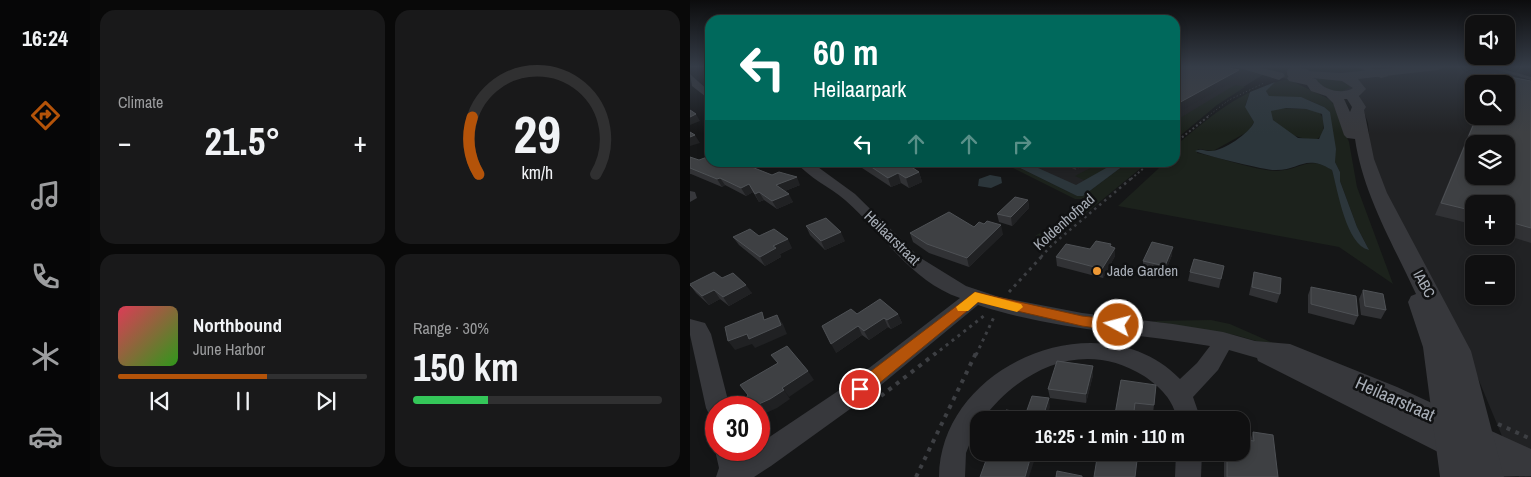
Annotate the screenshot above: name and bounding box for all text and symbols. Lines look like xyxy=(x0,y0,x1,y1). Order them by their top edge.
map controls xyxy=(1465,15,1515,305)
button: sound xyxy=(1465,15,1515,65)
text: 16:24 xyxy=(22,23,68,53)
text: 60 m xyxy=(813,29,878,76)
icon: left xyxy=(730,35,795,100)
text: Heilaarpark xyxy=(813,74,906,104)
button: search xyxy=(1465,75,1515,125)
text: Climate xyxy=(118,91,163,113)
icon: directions xyxy=(28,98,63,133)
text: 29 xyxy=(514,99,561,169)
text: 21.5° xyxy=(205,116,280,167)
text: − xyxy=(118,123,131,161)
text: + xyxy=(354,123,367,161)
icon: left xyxy=(849,130,877,158)
icon: ahead xyxy=(902,130,930,158)
icon: ahead xyxy=(955,130,983,158)
icon: right xyxy=(1008,130,1036,158)
button: layers xyxy=(1465,135,1515,185)
text: km/h xyxy=(522,161,553,185)
icon: music xyxy=(28,178,63,213)
street label: Koldenhofpad xyxy=(1028,188,1099,255)
button: + xyxy=(1465,195,1515,245)
street label: Heilaarstraat xyxy=(860,206,925,270)
button: − xyxy=(1465,255,1515,305)
icon: phone xyxy=(28,259,63,294)
place label: Jade Garden xyxy=(1107,260,1178,281)
marker: Jade Garden xyxy=(1091,265,1103,277)
street label: IABC xyxy=(1408,266,1441,302)
position arrow xyxy=(1091,298,1143,350)
text: Northbound xyxy=(193,312,282,338)
text: Range · 30% xyxy=(413,317,489,339)
text: June Harbor xyxy=(193,338,265,360)
icon: climate xyxy=(28,339,63,374)
text: 150 km xyxy=(413,342,519,393)
pin xyxy=(839,368,881,410)
street label: Heilaarstraat xyxy=(1352,370,1439,427)
icon: arrive xyxy=(846,375,874,403)
icon: previous xyxy=(146,387,174,415)
icon: pause xyxy=(229,387,257,415)
icon: next xyxy=(312,387,340,415)
speed limit sign: 30 xyxy=(705,396,770,461)
icon: car xyxy=(28,419,63,454)
text: 16:25 · 1 min · 110 m xyxy=(1035,423,1185,449)

